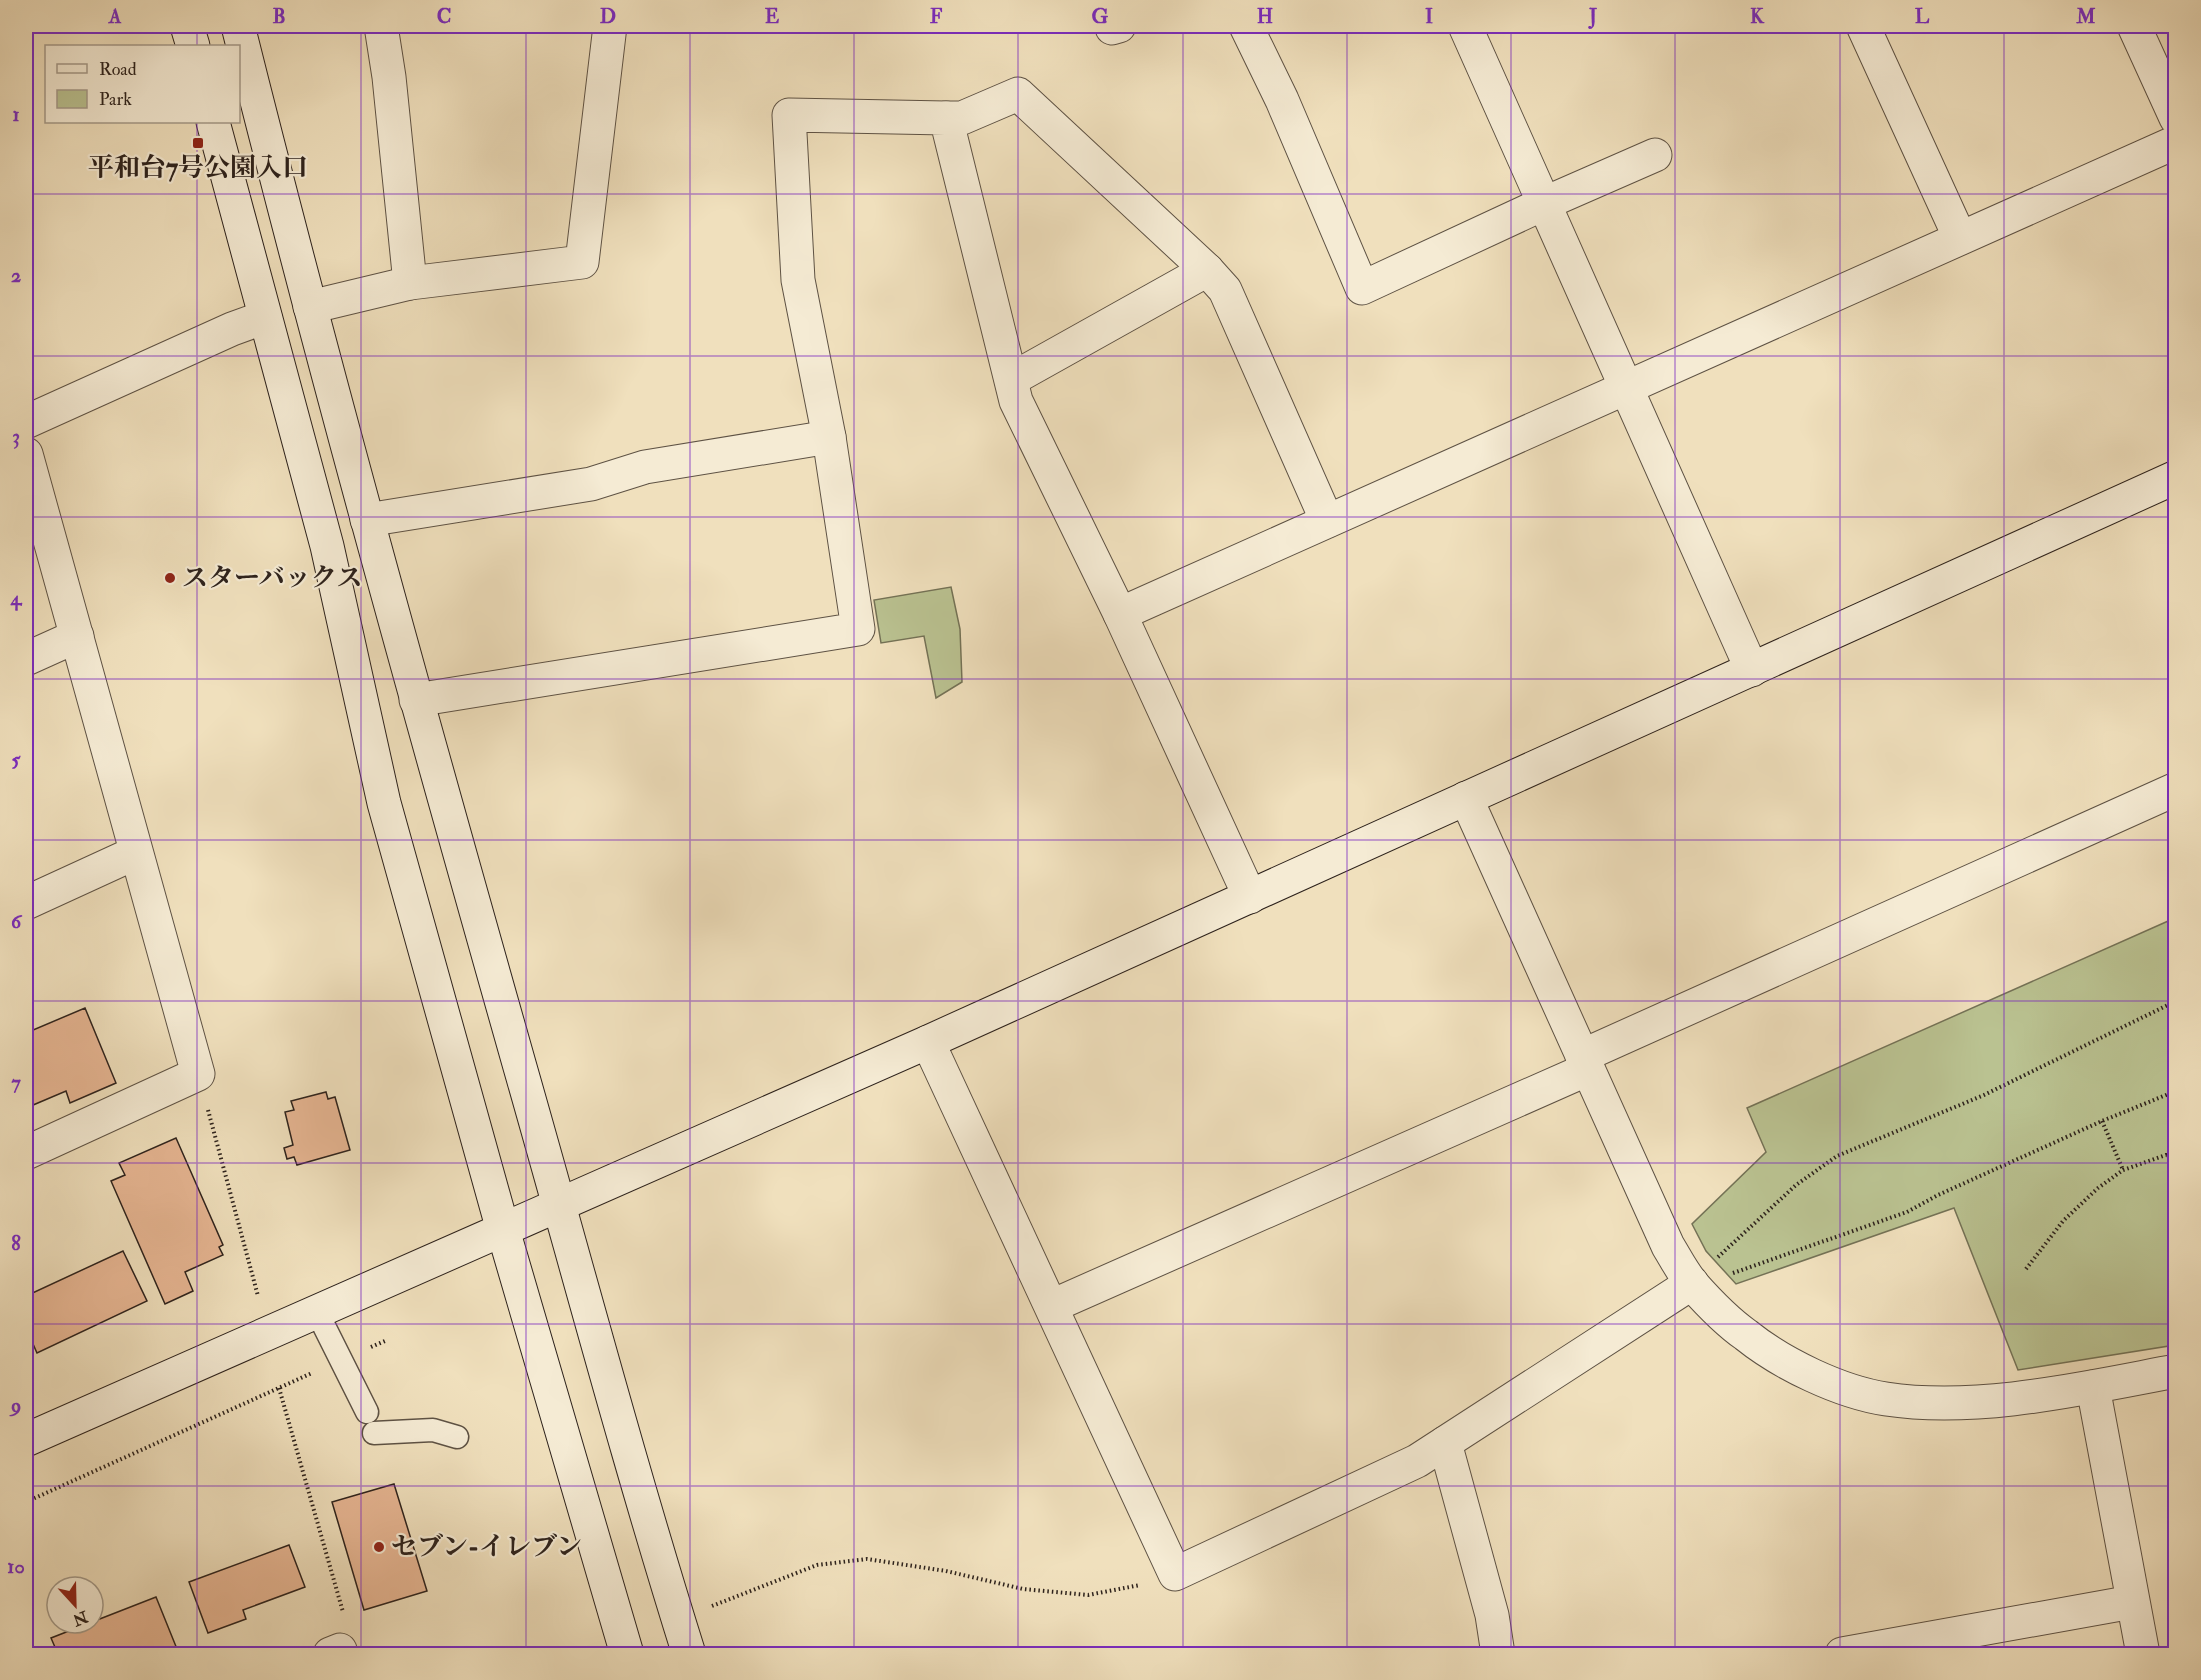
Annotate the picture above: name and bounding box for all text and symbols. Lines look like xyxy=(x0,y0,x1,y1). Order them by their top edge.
text: A xyxy=(108,4,122,29)
text: B xyxy=(272,4,286,29)
text: C xyxy=(437,4,451,29)
text: D xyxy=(600,4,616,29)
text: E xyxy=(765,4,780,29)
text: F xyxy=(930,4,943,29)
text: G xyxy=(1092,4,1109,29)
text: H xyxy=(1257,4,1273,29)
text: I xyxy=(1425,4,1433,29)
text: J xyxy=(1588,4,1597,29)
text: K xyxy=(1750,4,1765,29)
text: L xyxy=(1915,4,1930,29)
text: M xyxy=(2075,4,2096,29)
legend xyxy=(45,45,240,123)
text: Road xyxy=(99,58,137,81)
text: Park xyxy=(99,88,132,111)
text: 1 xyxy=(12,102,20,127)
marker: 平和台7号公園入口 xyxy=(191,136,205,150)
place label: 平和台7号公園入口 xyxy=(88,152,308,184)
text: 2 xyxy=(11,263,21,288)
text: 3 xyxy=(12,424,20,449)
place label: スターバックス xyxy=(182,562,362,594)
marker: スターバックス xyxy=(163,571,177,585)
text: 4 xyxy=(10,586,23,611)
text: 5 xyxy=(12,747,22,772)
text: 6 xyxy=(11,909,23,934)
text: 7 xyxy=(11,1070,21,1095)
text: 8 xyxy=(11,1231,21,1256)
text: 9 xyxy=(9,1393,21,1418)
place label: セブン-イレブン xyxy=(391,1531,582,1563)
marker: セブン-イレブン xyxy=(372,1540,386,1554)
text: 10 xyxy=(7,1554,25,1579)
north arrow xyxy=(45,1575,105,1635)
text: N xyxy=(69,1606,92,1630)

